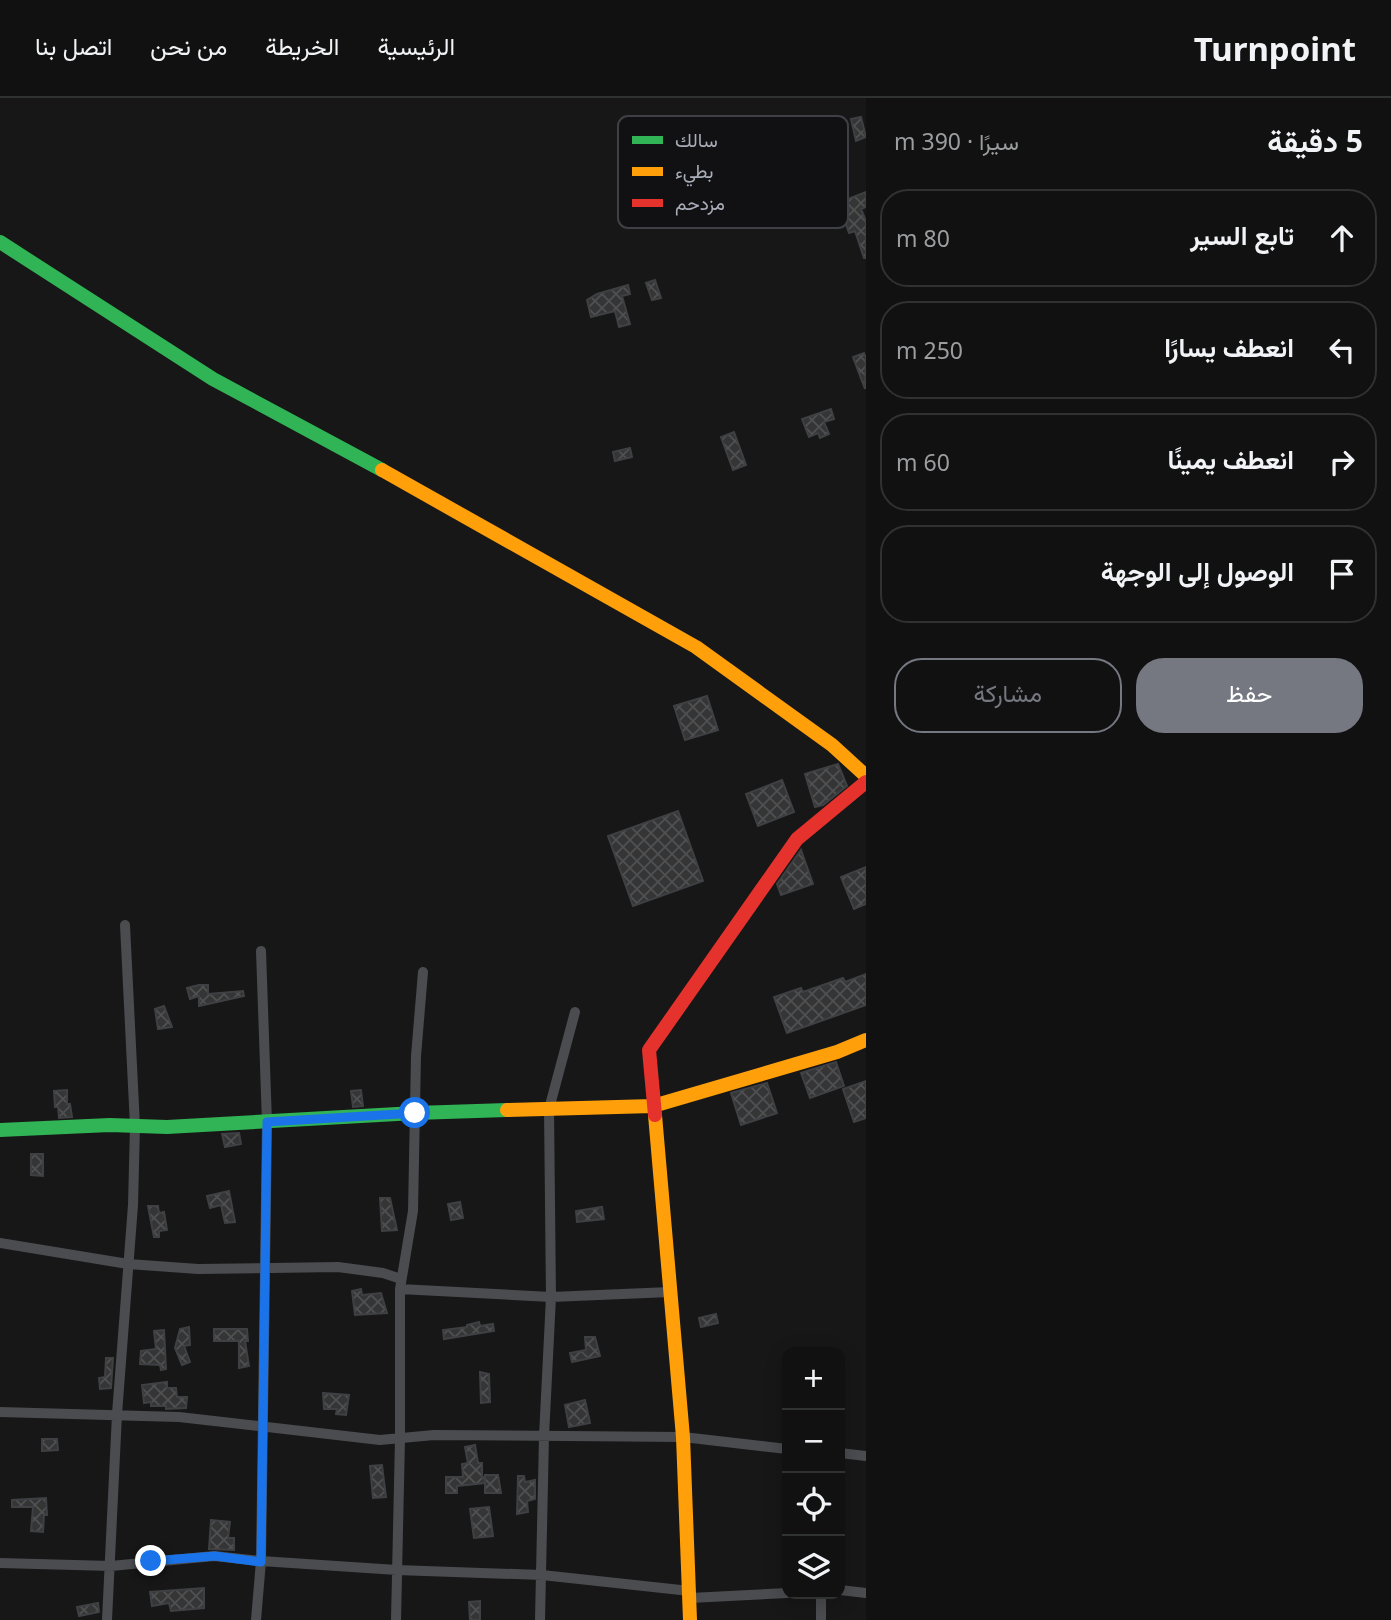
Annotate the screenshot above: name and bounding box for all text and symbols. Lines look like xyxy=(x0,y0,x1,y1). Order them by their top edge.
text: Turnpoint xyxy=(1194,26,1356,71)
text: اتصل بنا xyxy=(35,29,112,62)
text: من نحن xyxy=(150,29,227,62)
text: الخريطة xyxy=(265,29,339,62)
text: الرئيسية xyxy=(377,29,455,62)
legend xyxy=(618,116,848,228)
text: 5 دقيقة xyxy=(1267,120,1363,161)
text: سيرًا · 390 m xyxy=(894,125,1019,157)
text: سالك xyxy=(675,127,718,153)
text: بطيء xyxy=(675,158,713,187)
text: مزدحم xyxy=(675,190,725,216)
text: تابع السير xyxy=(1190,217,1294,253)
icon: ahead xyxy=(1323,219,1361,257)
text: 80 m xyxy=(896,222,950,254)
text: انعطف يسارًا xyxy=(1164,329,1294,365)
icon: left xyxy=(1323,331,1361,369)
text: 250 m xyxy=(896,334,963,366)
text: انعطف يمينًا xyxy=(1167,441,1294,477)
icon: right xyxy=(1323,443,1361,481)
text: 60 m xyxy=(896,446,950,478)
text: الوصول إلى الوجهة xyxy=(1101,553,1294,589)
icon: arrive xyxy=(1323,555,1361,593)
button: مشاركة xyxy=(894,658,1122,733)
button: حفظ xyxy=(1136,658,1363,733)
route start xyxy=(399,1097,430,1128)
map controls xyxy=(782,1347,845,1599)
button: + xyxy=(782,1347,845,1410)
button: − xyxy=(782,1410,845,1473)
button: locate xyxy=(782,1473,845,1536)
button: layers xyxy=(782,1536,845,1599)
route end xyxy=(135,1545,166,1576)

